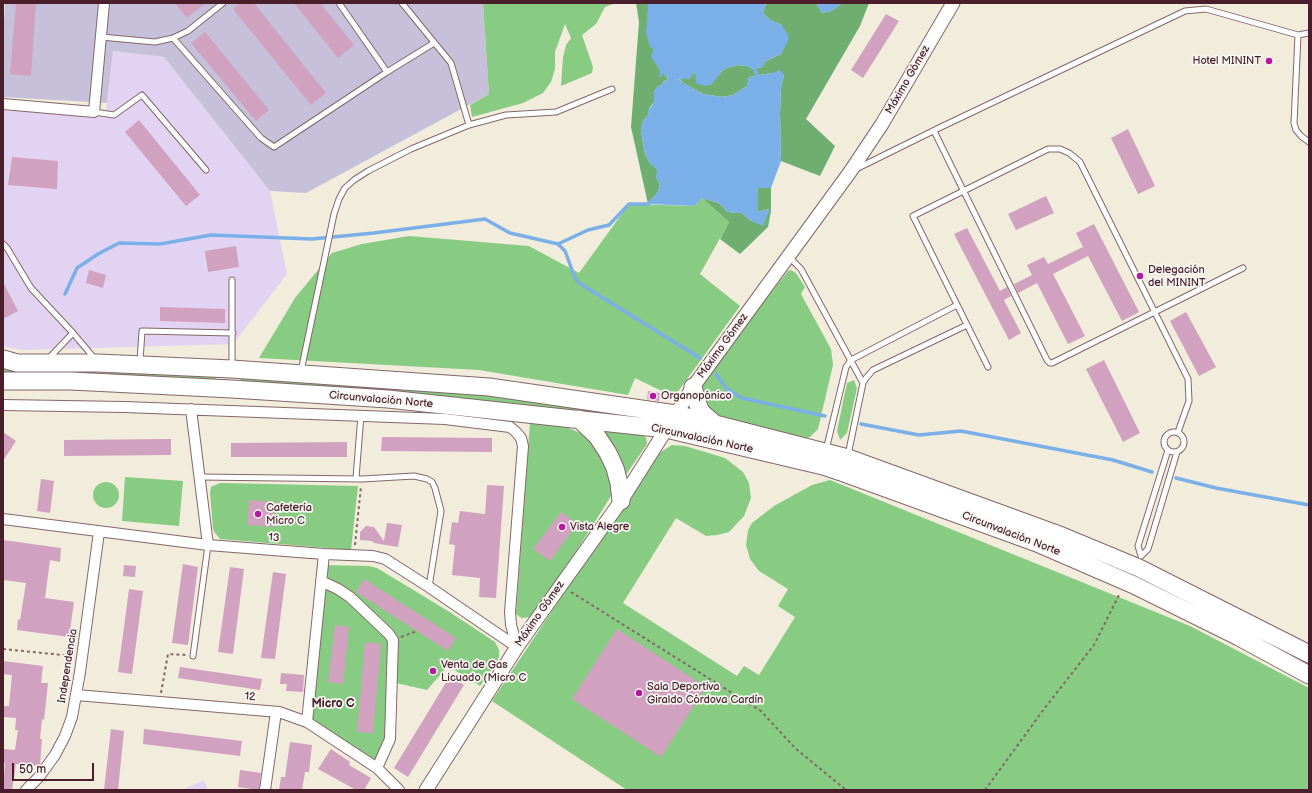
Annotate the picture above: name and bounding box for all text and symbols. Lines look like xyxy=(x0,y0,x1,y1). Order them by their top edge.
street label: Máximo Gómez xyxy=(883,43,933,117)
place label: Hotel MININT xyxy=(1192,54,1261,68)
marker: Hotel MININT xyxy=(1264,56,1274,66)
place label: Delegación del MININT xyxy=(1148,263,1206,289)
marker: Delegación del MININT xyxy=(1135,271,1145,281)
street label: Máximo Gómez xyxy=(695,311,751,381)
street label: Circunvalación Norte xyxy=(328,389,434,411)
place label: Organopónico xyxy=(661,389,732,403)
marker: Organopónico xyxy=(648,391,658,401)
street label: Circunvalación Norte xyxy=(650,422,754,456)
place label: Cafetería Micro C xyxy=(266,501,312,527)
marker: Cafetería Micro C xyxy=(253,509,263,519)
street label: Circunvalación Norte xyxy=(960,509,1062,559)
place label: Vista Alegre xyxy=(570,520,629,534)
marker: Vista Alegre xyxy=(557,522,567,532)
street label: 13 xyxy=(268,531,280,545)
street label: Máximo Gómez xyxy=(512,579,568,649)
street label: Independencia xyxy=(56,628,80,704)
place label: Venta de Gas Licuado (Micro C xyxy=(441,658,526,684)
marker: Venta de Gas Licuado (Micro C xyxy=(428,666,438,676)
place label: Sala Deportiva Giraldo Córdova Cardín xyxy=(647,680,763,706)
marker: Sala Deportiva Giraldo Córdova Cardín xyxy=(634,688,644,698)
street label: 12 xyxy=(244,690,256,704)
district label: Micro C xyxy=(312,697,354,711)
scale bar xyxy=(14,755,96,781)
text: 50 m xyxy=(19,762,46,777)

